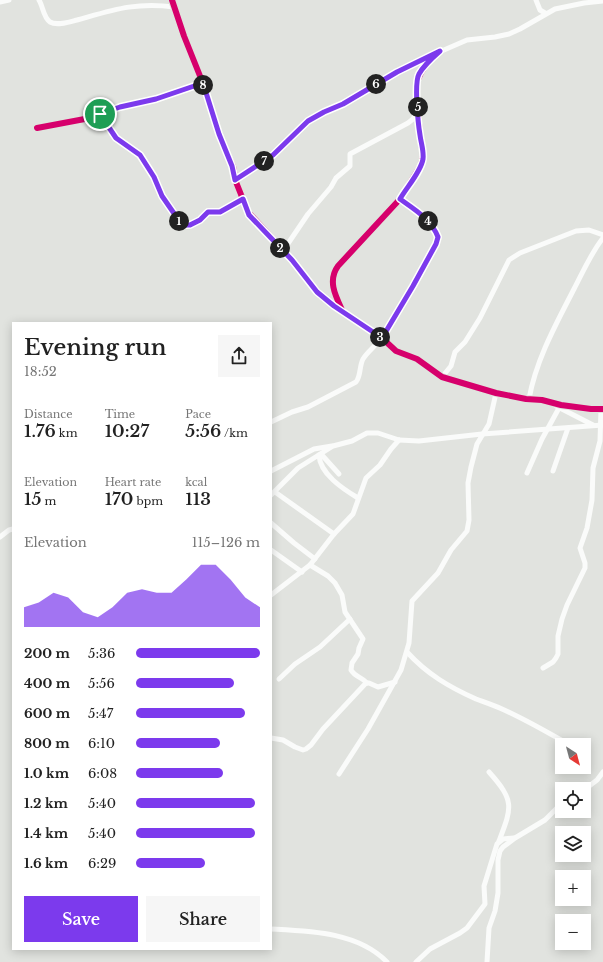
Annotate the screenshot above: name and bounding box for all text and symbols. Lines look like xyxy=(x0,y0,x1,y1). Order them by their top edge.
pin: 6 xyxy=(366,74,386,94)
pin: 8 xyxy=(193,75,213,95)
text: 6 xyxy=(372,77,380,91)
text: 8 xyxy=(200,78,207,92)
pin xyxy=(83,97,117,131)
pin: 5 xyxy=(408,97,428,117)
text: 5 xyxy=(415,100,421,114)
icon: arrive xyxy=(89,103,111,125)
pin: 7 xyxy=(254,151,274,171)
text: 7 xyxy=(261,154,267,168)
pin: 1 xyxy=(169,211,189,231)
pin: 4 xyxy=(418,211,438,231)
text: 1 xyxy=(177,214,181,228)
text: 4 xyxy=(424,214,432,228)
pin: 2 xyxy=(270,238,290,258)
text: 2 xyxy=(276,241,284,255)
pin: 3 xyxy=(370,327,390,347)
text: 3 xyxy=(376,330,384,344)
text: Evening run xyxy=(24,334,166,361)
button: share xyxy=(218,335,260,377)
text: 18:52 xyxy=(24,363,57,380)
text: Distance xyxy=(24,407,73,421)
text: Time xyxy=(105,407,135,421)
text: Pace xyxy=(185,407,211,421)
text: 1.76 xyxy=(24,421,56,442)
text: 10:27 xyxy=(105,421,149,442)
text: 5:56 xyxy=(185,421,221,442)
text: km xyxy=(56,426,77,440)
text: /km xyxy=(221,426,248,440)
text: Elevation xyxy=(24,475,77,489)
text: Heart rate xyxy=(105,475,161,489)
text: kcal xyxy=(185,475,207,489)
text: 15 xyxy=(24,489,41,510)
text: 170 xyxy=(105,489,133,510)
text: 113 xyxy=(185,489,211,510)
text: m xyxy=(41,494,56,508)
text: bpm xyxy=(133,494,163,508)
text: Elevation xyxy=(24,534,87,551)
text: 115–126 m xyxy=(192,534,260,551)
text: 200 m xyxy=(24,645,70,662)
text: 5:36 xyxy=(88,645,115,662)
text: 400 m xyxy=(24,675,70,692)
text: 5:56 xyxy=(88,675,115,692)
text: 600 m xyxy=(24,705,70,722)
text: 5:47 xyxy=(88,705,113,722)
text: 800 m xyxy=(24,735,70,752)
text: 6:10 xyxy=(88,735,115,752)
north arrow xyxy=(555,738,591,774)
map controls xyxy=(555,738,591,950)
text: 1.0 km xyxy=(24,765,69,782)
text: 6:08 xyxy=(88,765,117,782)
button: locate xyxy=(555,782,591,818)
text: 1.2 km xyxy=(24,795,68,812)
text: 5:40 xyxy=(88,795,116,812)
text: 1.4 km xyxy=(24,825,68,842)
text: 5:40 xyxy=(88,825,116,842)
button: layers xyxy=(555,826,591,862)
text: 1.6 km xyxy=(24,855,68,872)
text: 6:29 xyxy=(88,855,116,872)
button: + xyxy=(555,870,591,906)
button: Save xyxy=(24,896,138,942)
button: Share xyxy=(146,896,260,942)
button: − xyxy=(555,914,591,950)

